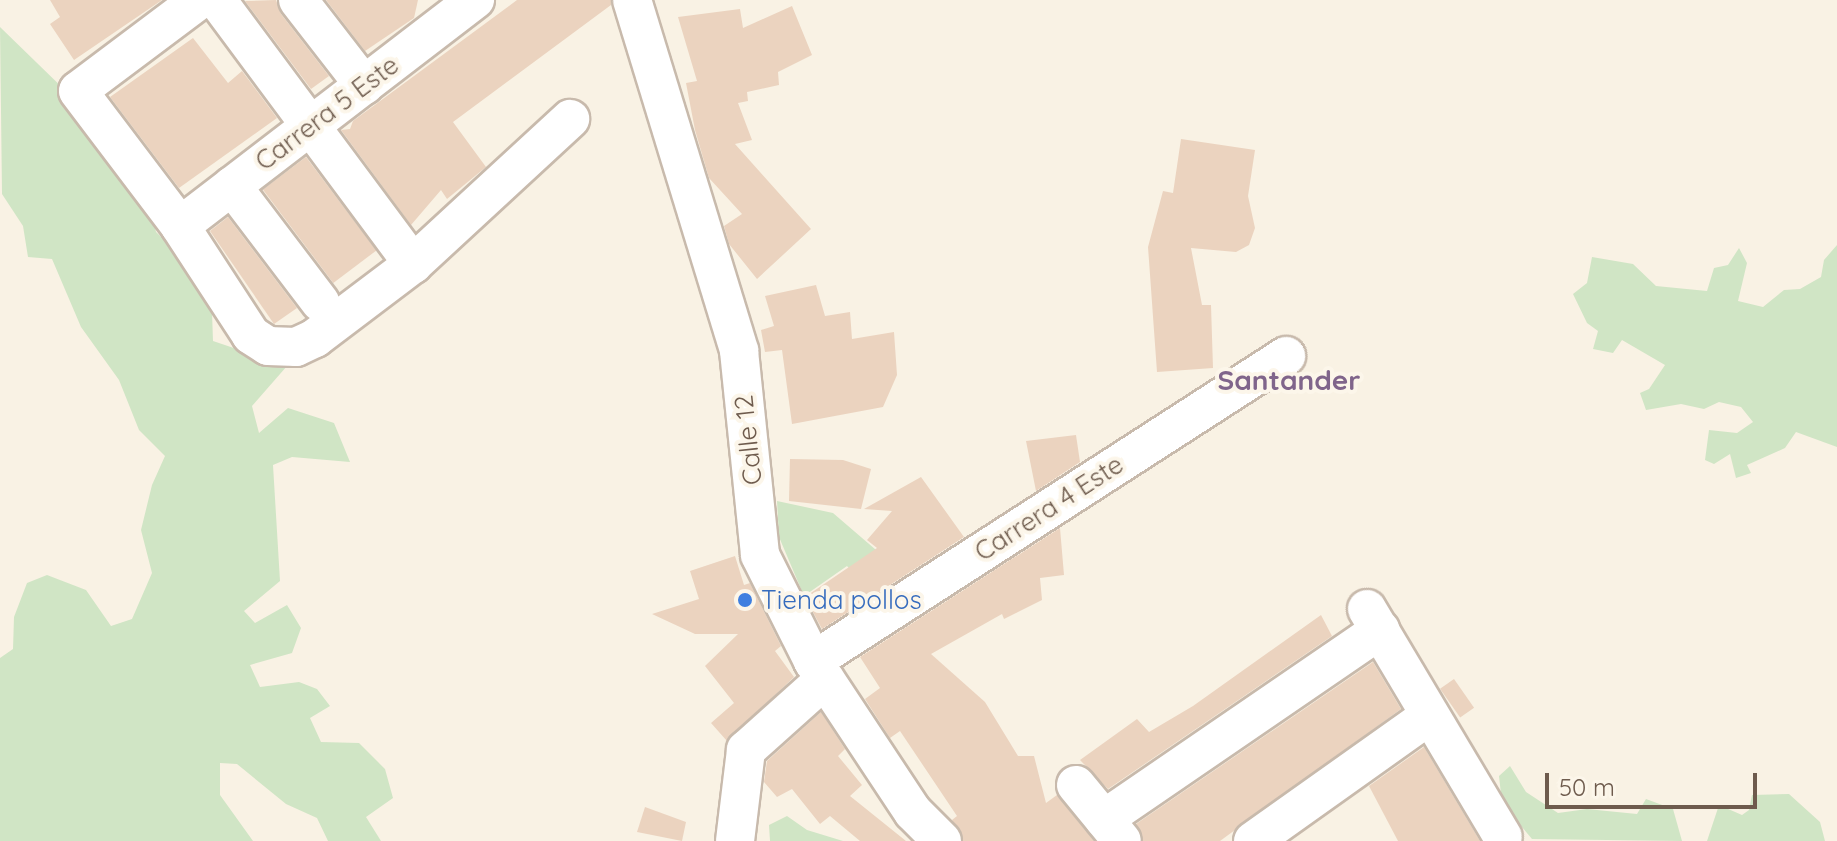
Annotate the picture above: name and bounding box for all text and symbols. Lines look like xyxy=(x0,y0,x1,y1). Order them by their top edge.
street label: Carrera 5 Este xyxy=(249,49,405,177)
district label: Santander xyxy=(1218,363,1360,397)
street label: Calle 12 xyxy=(728,393,768,487)
street label: Carrera 4 Este xyxy=(969,448,1129,568)
place label: Tienda pollos xyxy=(761,584,922,616)
marker: Tienda pollos xyxy=(736,591,754,609)
scale bar xyxy=(1549,757,1761,807)
text: 50 m xyxy=(1559,772,1615,802)

